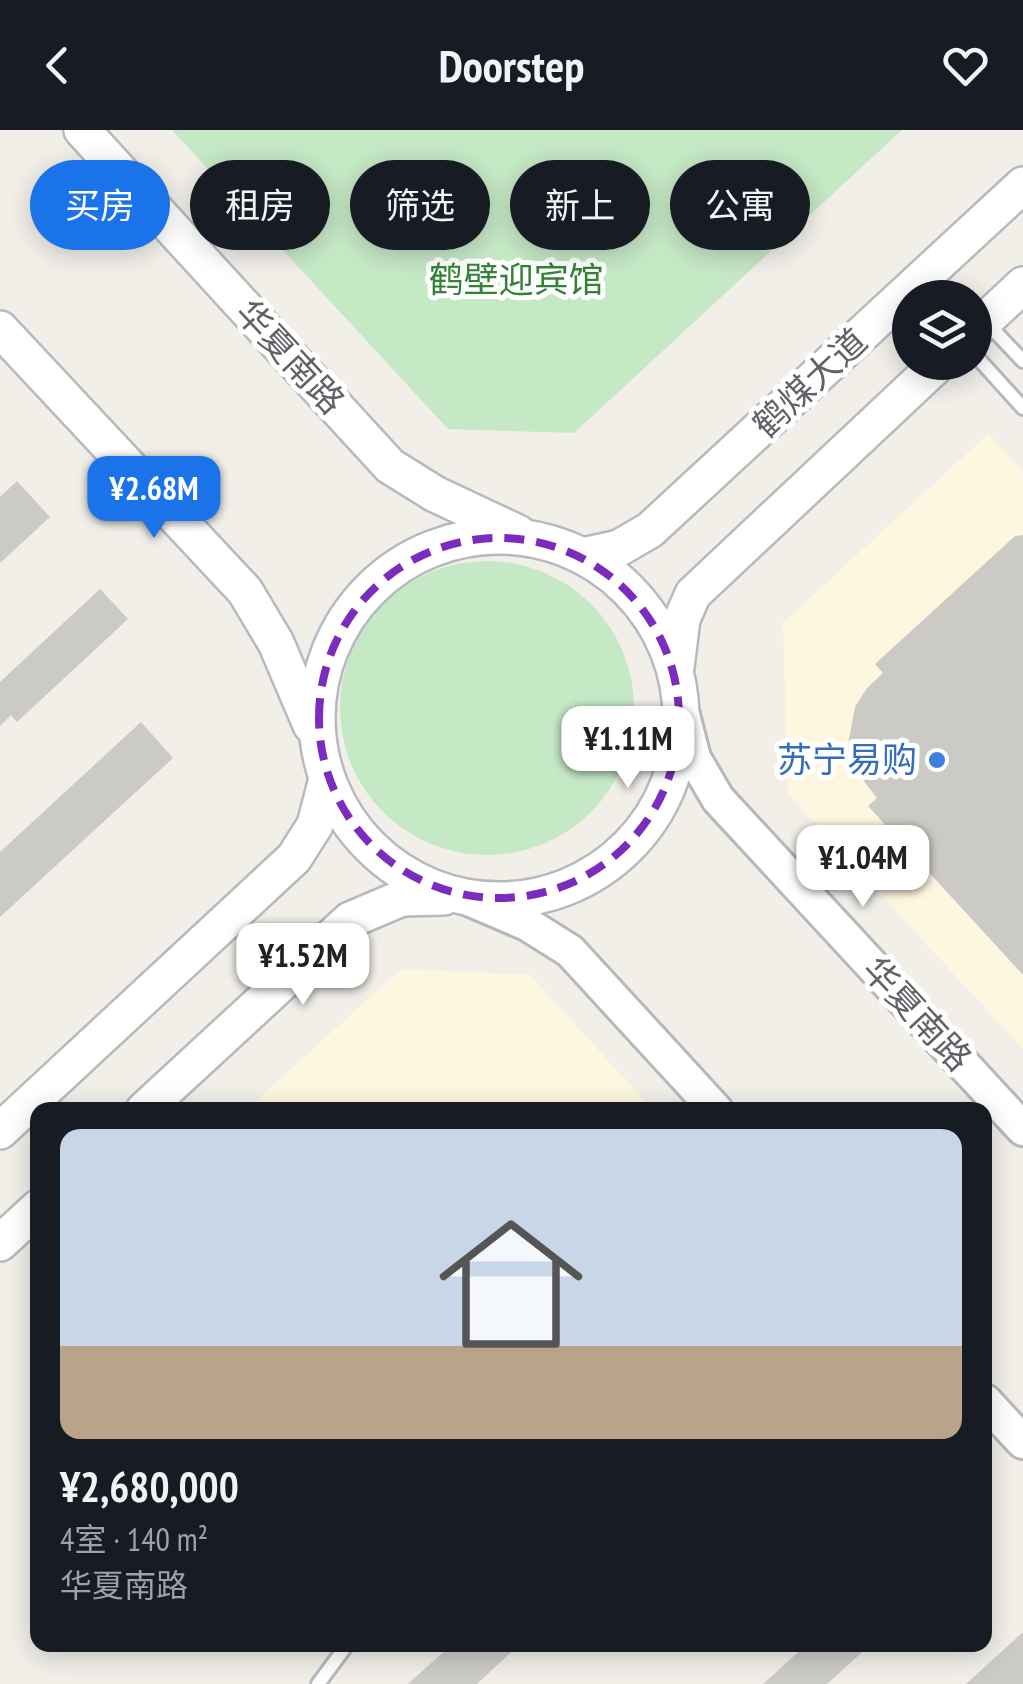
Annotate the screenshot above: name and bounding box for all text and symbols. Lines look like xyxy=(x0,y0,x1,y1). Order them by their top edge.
text: Doorstep xyxy=(439,36,584,94)
icon: back xyxy=(30,38,85,93)
icon: heart xyxy=(938,38,993,93)
chip: 买房 xyxy=(30,160,170,250)
chip: 租房 xyxy=(190,160,330,250)
chip: 筛选 xyxy=(350,160,490,250)
chip: 新上 xyxy=(510,160,650,250)
chip: 公寓 xyxy=(670,160,810,250)
park label: 鹤壁迎宾馆 xyxy=(428,256,604,302)
map controls xyxy=(892,280,992,380)
button: layers xyxy=(892,280,992,380)
street label: 华夏南路 xyxy=(226,289,355,423)
street label: 鹤煤大道 xyxy=(742,318,876,447)
pin: ¥2.68M xyxy=(73,456,235,541)
text: ¥2.68M xyxy=(109,467,199,509)
pin: ¥1.11M xyxy=(547,706,709,791)
text: ¥1.11M xyxy=(583,717,673,759)
place label: 苏宁易购 xyxy=(777,736,917,782)
marker: 苏宁易购 xyxy=(926,749,948,771)
pin: ¥1.04M xyxy=(782,825,944,910)
text: ¥1.04M xyxy=(818,836,908,878)
pin: ¥1.52M xyxy=(222,923,384,1008)
text: ¥1.52M xyxy=(258,934,348,976)
street label: 华夏南路 xyxy=(853,946,982,1080)
icon: home xyxy=(421,1194,601,1374)
text: ¥2,680,000 xyxy=(60,1459,239,1514)
text: 4室 · 140 m² xyxy=(60,1518,208,1560)
text: 华夏南路 xyxy=(60,1564,188,1606)

